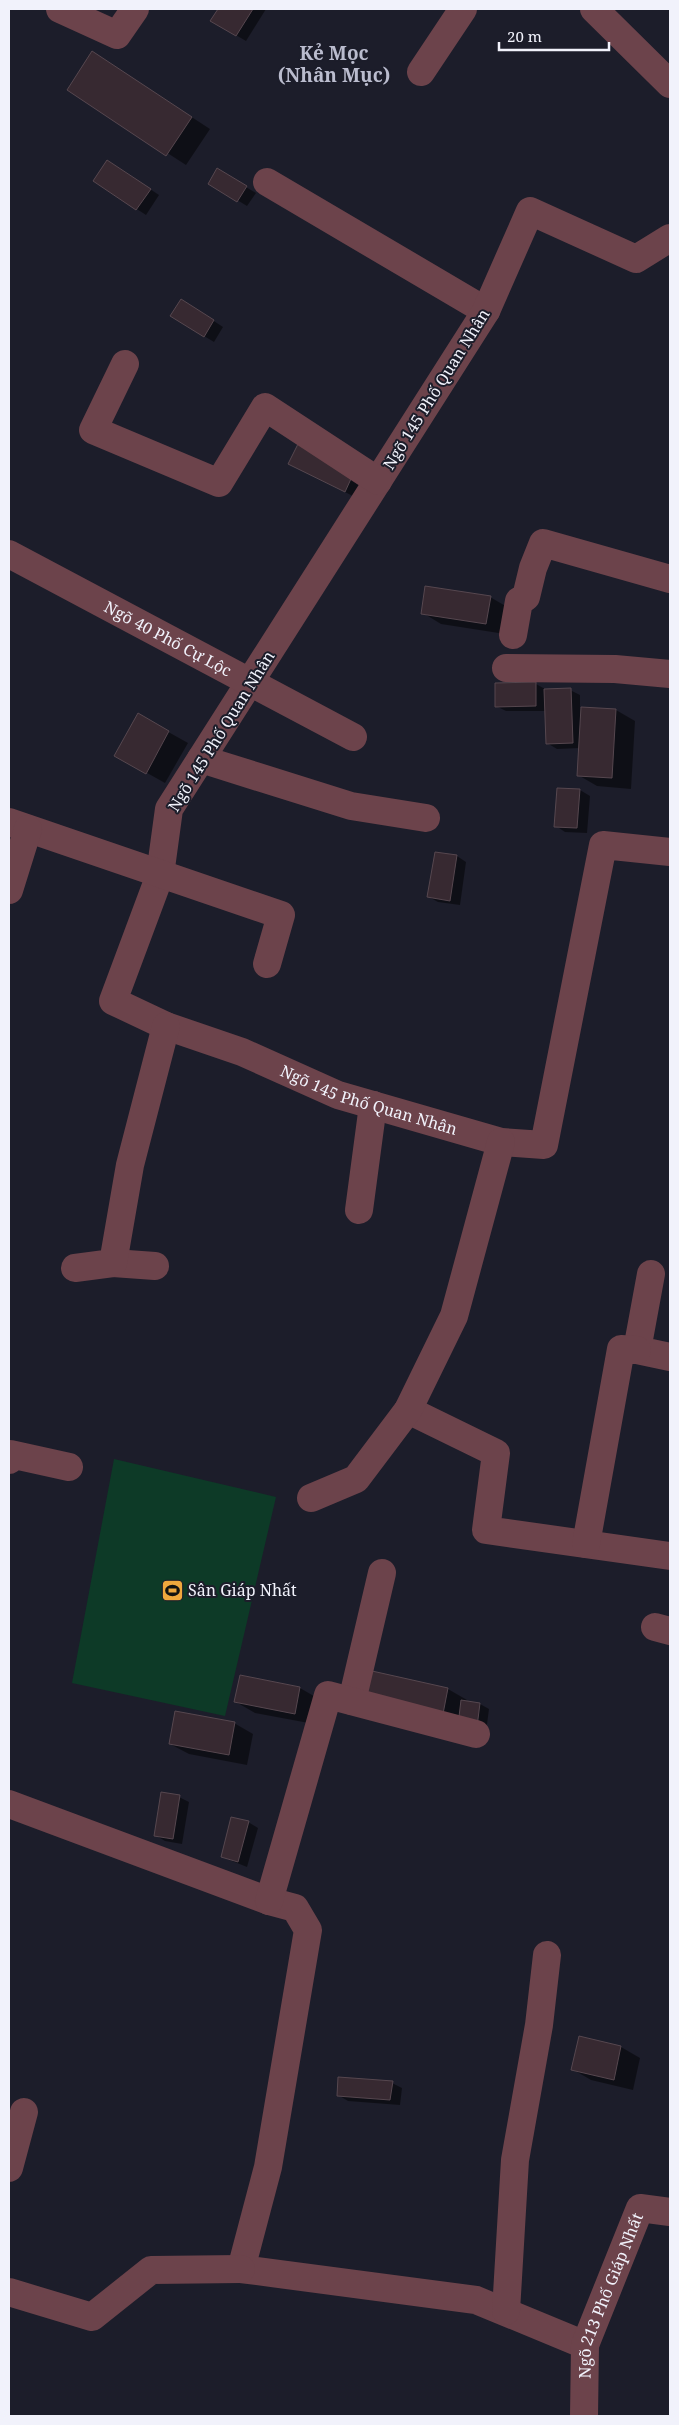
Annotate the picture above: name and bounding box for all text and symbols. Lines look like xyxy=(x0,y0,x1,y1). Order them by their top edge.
scale bar xyxy=(499,20,609,52)
text: 20 m xyxy=(507,26,542,46)
district label: Kẻ Mọc (Nhân Mục) xyxy=(278,40,390,88)
street label: Ngõ 145 Phố Quan Nhân xyxy=(377,304,495,474)
street label: Ngõ 40 Phố Cự Lộc xyxy=(100,596,236,682)
street label: Ngõ 145 Phố Quan Nhân xyxy=(162,646,280,816)
street label: Ngõ 145 Phố Quan Nhân xyxy=(277,1060,460,1140)
sports icon: Sân Giáp Nhất xyxy=(160,1578,184,1602)
place label: Sân Giáp Nhất xyxy=(188,1579,297,1601)
street label: Ngõ 213 Phố Giáp Nhất xyxy=(574,2209,648,2379)

